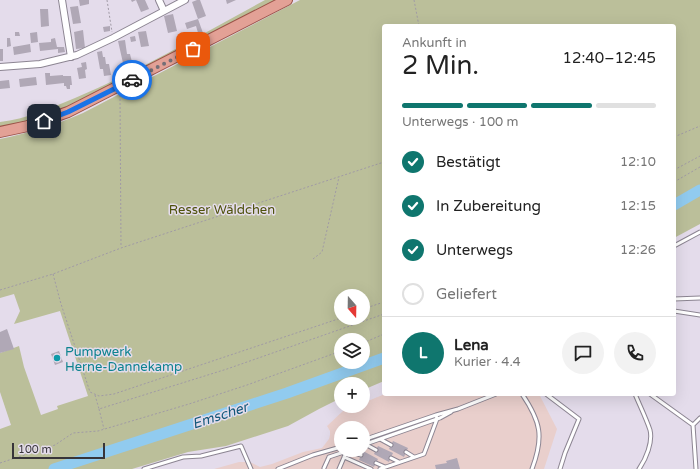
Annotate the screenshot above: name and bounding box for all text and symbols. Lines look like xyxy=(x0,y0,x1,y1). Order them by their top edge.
pin xyxy=(176,32,210,66)
text: Ankunft in xyxy=(402,35,467,51)
icon: bag xyxy=(182,38,204,60)
text: 12:40–12:45 xyxy=(563,49,656,67)
text: 2 Min. xyxy=(402,50,479,81)
courier xyxy=(112,60,152,100)
icon: car xyxy=(121,69,143,91)
pin xyxy=(27,104,61,138)
icon: home xyxy=(33,110,55,132)
text: Unterwegs · 100 m xyxy=(402,114,519,130)
icon: check xyxy=(402,151,424,173)
text: Bestätigt xyxy=(436,153,501,171)
text: 12:10 xyxy=(620,154,656,170)
icon: check xyxy=(402,195,424,217)
text: In Zubereitung xyxy=(436,197,541,215)
text: 12:15 xyxy=(620,198,656,214)
park label: Resser Wäldchen xyxy=(169,202,275,218)
icon: check xyxy=(402,239,424,261)
text: Unterwegs xyxy=(436,241,513,259)
text: 12:26 xyxy=(620,242,656,258)
text: Geliefert xyxy=(436,285,497,303)
north arrow xyxy=(334,289,370,325)
map controls xyxy=(334,289,370,457)
button: chat xyxy=(562,332,604,374)
button: phone xyxy=(614,332,656,374)
button: layers xyxy=(334,333,370,369)
text: Lena xyxy=(454,336,489,354)
place label: Pumpwerk Herne-Dannekamp xyxy=(65,344,182,375)
text: L xyxy=(419,344,427,362)
marker: Pumpwerk Herne-Dannekamp xyxy=(52,353,62,363)
text: Kurier · 4.4 xyxy=(454,354,521,370)
button: + xyxy=(334,377,370,413)
water label: Emscher xyxy=(190,398,252,432)
button: − xyxy=(334,421,370,457)
scale bar xyxy=(12,441,105,460)
text: 100 m xyxy=(18,443,52,456)

